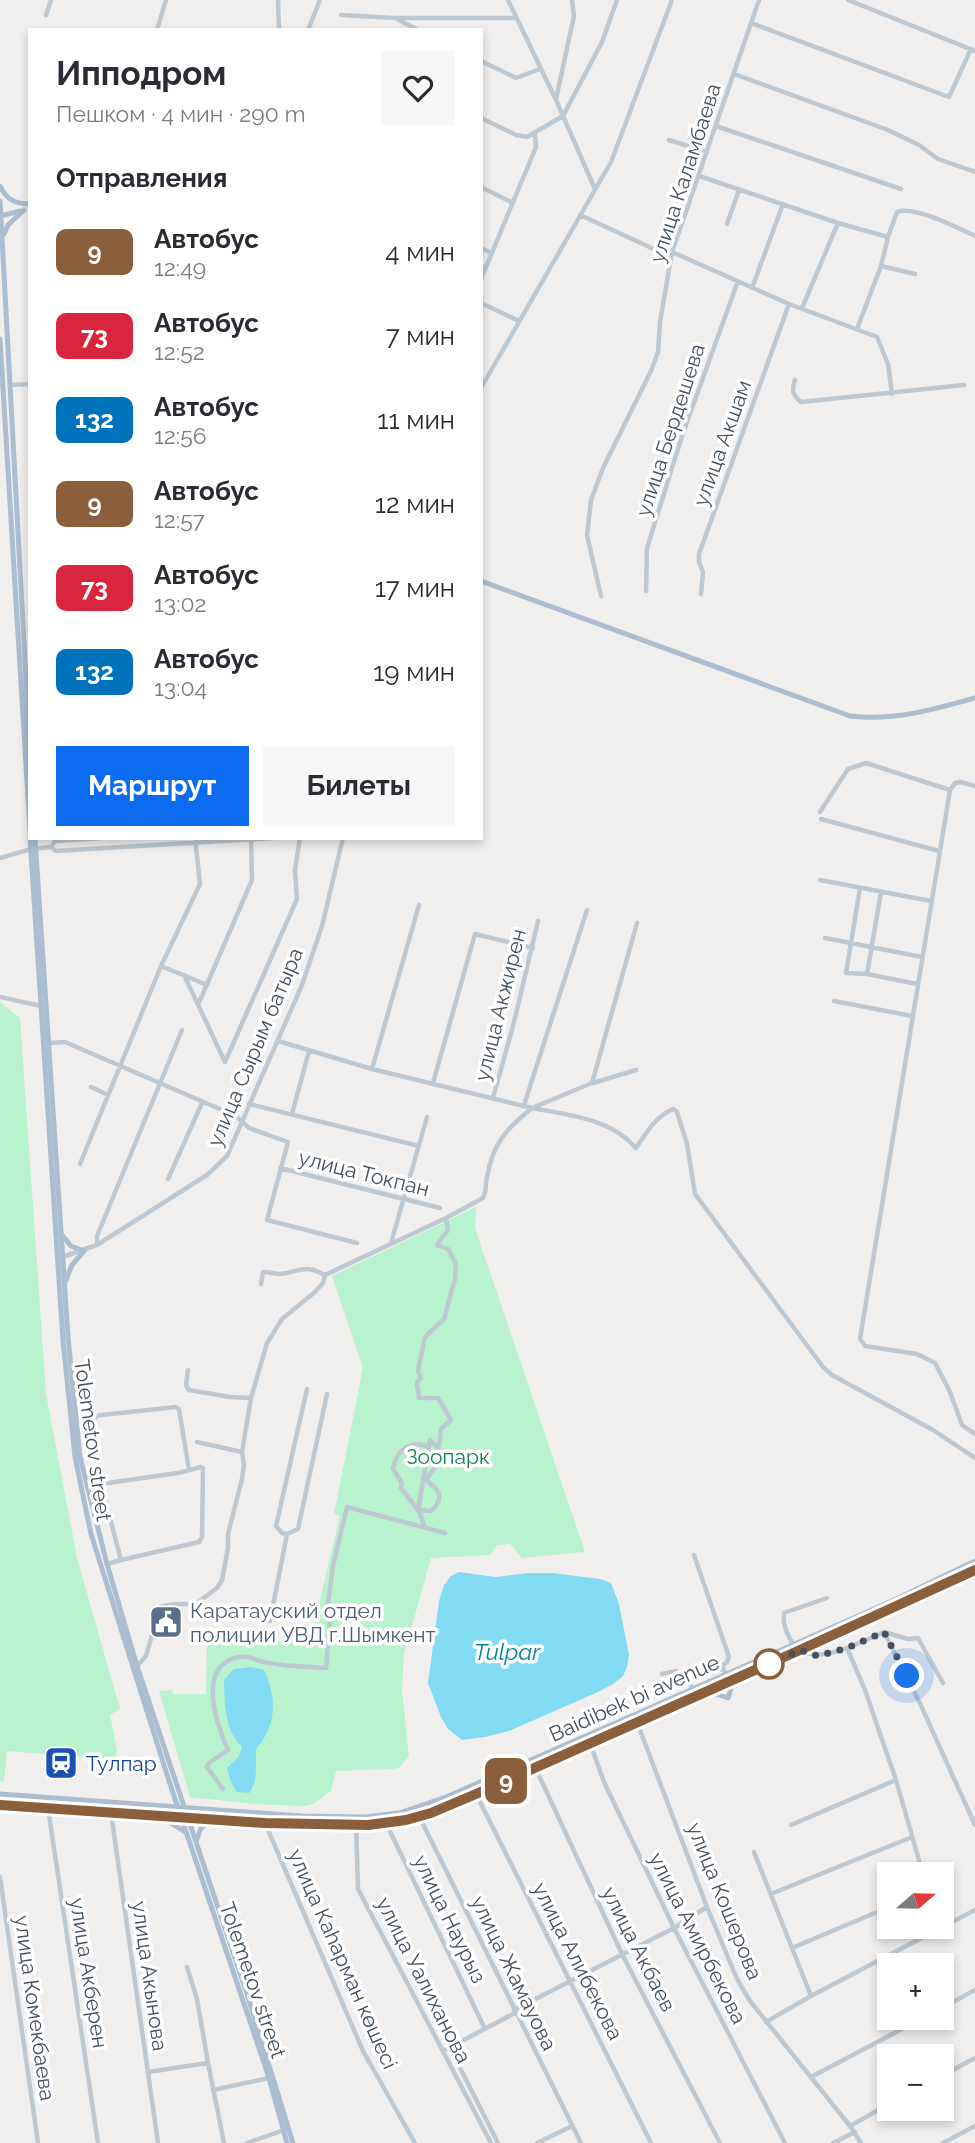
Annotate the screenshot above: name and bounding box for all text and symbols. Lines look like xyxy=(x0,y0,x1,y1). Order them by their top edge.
button: heart xyxy=(381,51,455,125)
text: Ипподром xyxy=(56,54,226,93)
street label: улица Каламбаева xyxy=(644,80,726,266)
text: Пешком · 4 мин · 290 m xyxy=(56,100,306,127)
text: Отправления xyxy=(56,163,227,193)
text: Автобус xyxy=(154,224,259,254)
text: 9 xyxy=(87,237,102,266)
text: 4 мин xyxy=(385,237,455,267)
text: 12:49 xyxy=(154,254,206,281)
text: Автобус xyxy=(154,308,259,338)
text: 73 xyxy=(81,321,108,350)
text: 7 мин xyxy=(386,321,455,351)
text: 12:52 xyxy=(154,338,205,365)
street label: улица Бердешева xyxy=(630,341,710,519)
street label: улица Акшам xyxy=(688,377,756,509)
text: Автобус xyxy=(154,392,259,422)
text: 132 xyxy=(75,405,114,434)
text: 11 мин xyxy=(377,405,455,435)
text: 12:56 xyxy=(154,422,207,449)
text: Автобус xyxy=(154,476,259,506)
text: 9 xyxy=(87,489,102,518)
text: 12 мин xyxy=(375,489,455,519)
text: 12:57 xyxy=(154,506,205,533)
text: Автобус xyxy=(154,560,259,590)
text: 73 xyxy=(81,573,108,602)
text: 17 мин xyxy=(375,573,455,603)
text: 13:02 xyxy=(154,590,207,617)
text: Автобус xyxy=(154,644,259,674)
text: 132 xyxy=(75,657,114,686)
text: 19 мин xyxy=(373,657,455,687)
text: 13:04 xyxy=(154,674,207,701)
button: Маршрут xyxy=(56,746,249,826)
button: Билеты xyxy=(263,746,455,826)
street label: улица Акжирен xyxy=(469,926,531,1084)
street label: улица Сырым батыра xyxy=(202,944,308,1150)
street label: улица Токпан xyxy=(296,1145,432,1201)
street label: Tolemetov street xyxy=(69,1357,117,1523)
park label: Зоопарк xyxy=(406,1444,490,1469)
place label: Каратауский отдел полиции УВД г.Шымкент xyxy=(190,1598,435,1647)
public building icon: Каратауский отдел полиции УВД г.Шымкент xyxy=(147,1603,185,1641)
water label: Tulpar xyxy=(474,1638,541,1665)
street label: Baidibek bi avenue xyxy=(545,1649,723,1747)
unlabelled marker xyxy=(754,1649,784,1679)
your location xyxy=(889,1658,924,1693)
station icon: Тулпар xyxy=(42,1744,80,1782)
place label: Тулпар xyxy=(86,1751,157,1776)
line badge: 9 xyxy=(483,1758,529,1804)
text: 9 xyxy=(499,1766,513,1795)
street label: улица Кошерова xyxy=(682,1819,768,1983)
street label: улица Каһарман көшесі xyxy=(283,1845,403,2073)
street label: улица Амирбекова xyxy=(644,1848,752,2028)
street label: улица Наурыз xyxy=(408,1851,492,1987)
north arrow xyxy=(877,1862,954,1939)
map controls xyxy=(877,1862,954,2121)
street label: улица Алибекова xyxy=(528,1878,628,2044)
street label: улица Акбаев xyxy=(597,1882,681,2016)
street label: улица Жамауова xyxy=(466,1892,562,2054)
street label: улица Уалиханова xyxy=(371,1893,477,2067)
street label: улица Акберен xyxy=(65,1896,113,2050)
street label: Tolemetov street xyxy=(215,1899,291,2061)
street label: улица Акынова xyxy=(127,1900,173,2052)
street label: улица Комекбаева xyxy=(10,1914,60,2102)
button: + xyxy=(877,1953,954,2030)
button: − xyxy=(877,2044,954,2121)

